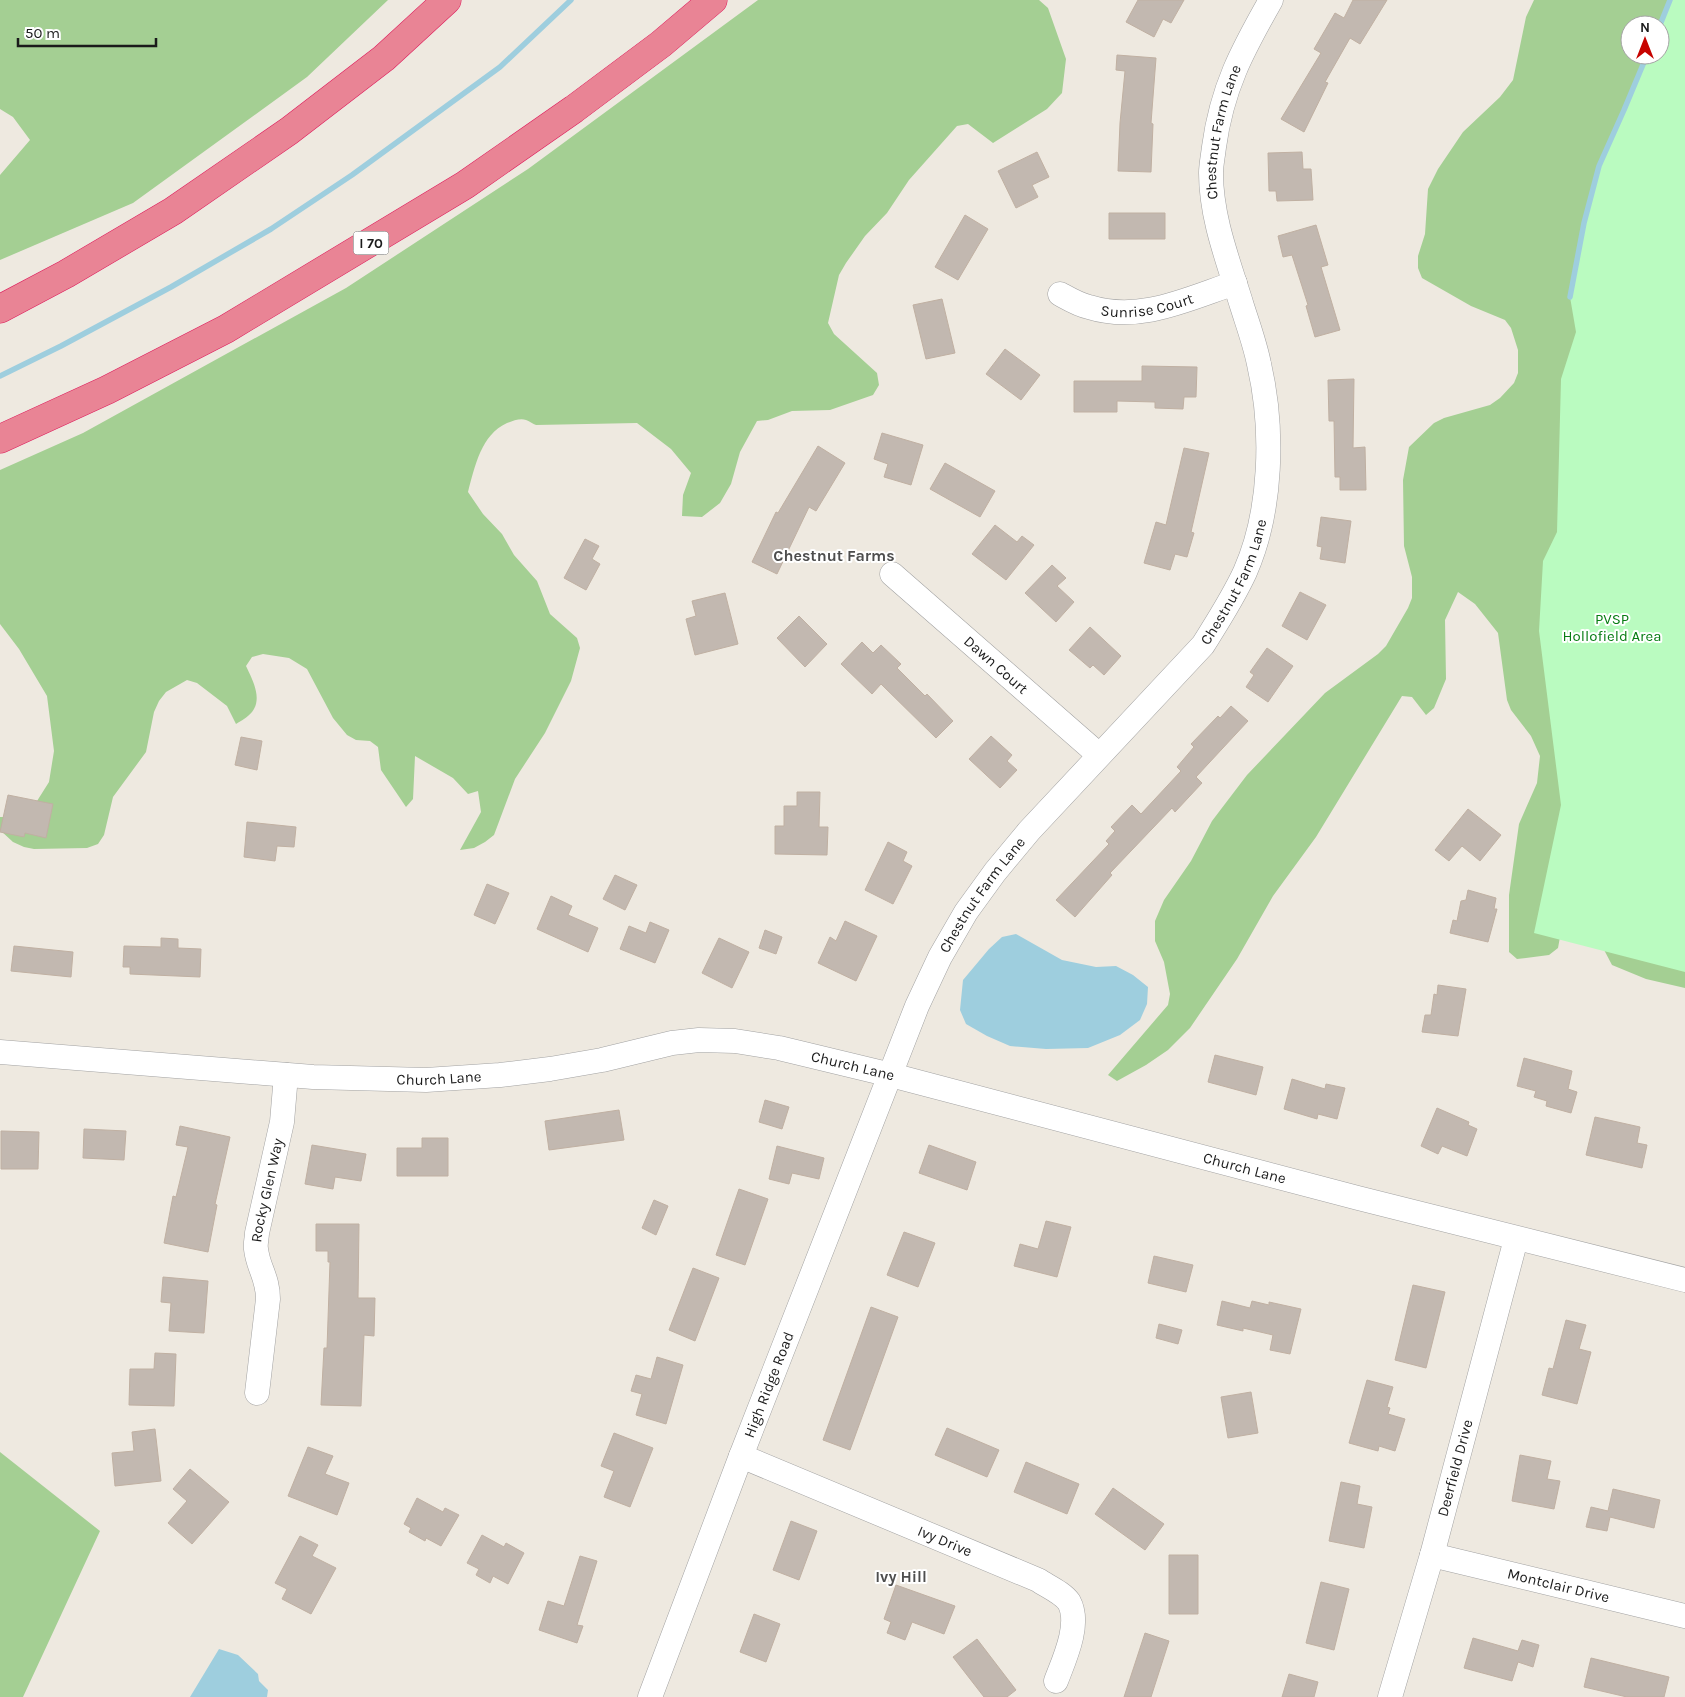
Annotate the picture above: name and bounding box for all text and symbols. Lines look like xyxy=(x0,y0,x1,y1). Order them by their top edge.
scale bar xyxy=(18,15,155,47)
north arrow xyxy=(1620,15,1670,65)
text: N xyxy=(1640,19,1650,36)
text: 50 m xyxy=(25,24,60,42)
street label: Chestnut Farm Lane xyxy=(1202,62,1245,201)
road number: I 70 xyxy=(354,232,388,254)
street label: Sunrise Court xyxy=(1099,289,1196,321)
street label: Chestnut Farm Lane xyxy=(1196,517,1270,648)
district label: Chestnut Farms xyxy=(773,546,895,565)
park label: PVSP Hollofield Area xyxy=(1563,610,1661,645)
street label: Dawn Court xyxy=(960,632,1032,698)
street label: Chestnut Farm Lane xyxy=(935,834,1029,956)
street label: Church Lane xyxy=(809,1047,896,1085)
street label: Church Lane xyxy=(396,1067,482,1089)
street label: Rocky Glen Way xyxy=(247,1137,287,1244)
street label: Church Lane xyxy=(1201,1149,1288,1188)
street label: High Ridge Road xyxy=(740,1329,798,1440)
street label: Deerfield Drive xyxy=(1434,1418,1477,1519)
street label: Ivy Drive xyxy=(915,1522,975,1561)
street label: Montclair Drive xyxy=(1506,1564,1611,1606)
district label: Ivy Hill xyxy=(875,1567,927,1586)

